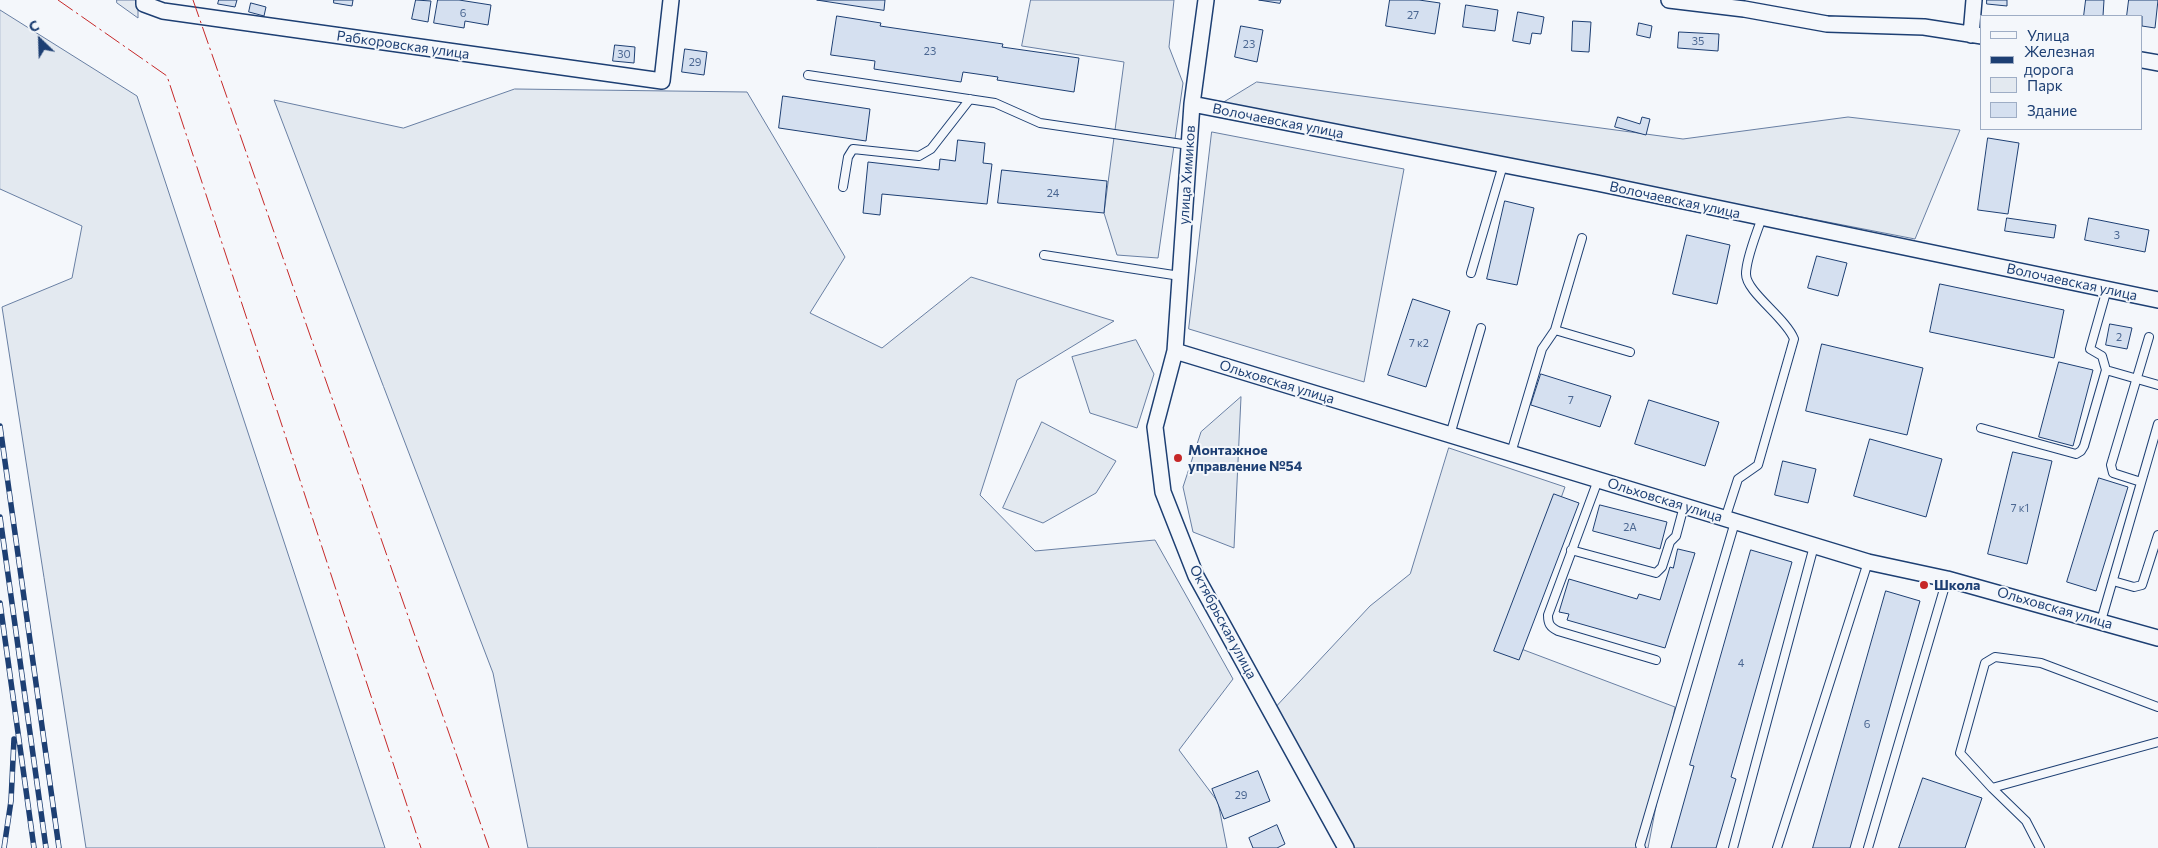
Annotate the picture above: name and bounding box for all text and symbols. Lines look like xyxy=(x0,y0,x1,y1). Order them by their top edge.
house number: 6 xyxy=(460,6,466,20)
house number: 27 xyxy=(1407,8,1419,22)
north arrow xyxy=(15,15,65,65)
legend xyxy=(1980,15,2143,130)
text: С xyxy=(26,16,42,36)
text: Улица xyxy=(2027,26,2069,44)
street label: Рабкоровская улица xyxy=(335,27,471,63)
house number: 35 xyxy=(1692,34,1704,48)
house number: 23 xyxy=(1243,37,1255,51)
text: Железная дорога xyxy=(2024,42,2095,78)
house number: 23 xyxy=(924,44,936,58)
house number: 30 xyxy=(617,47,631,61)
house number: 29 xyxy=(689,55,701,69)
text: Парк xyxy=(2027,76,2063,94)
street label: Волочаевская улица xyxy=(1211,100,1345,142)
text: Здание xyxy=(2027,101,2077,119)
street label: улица Химиков xyxy=(1175,125,1199,225)
street label: Волочаевская улица xyxy=(1608,178,1742,222)
house number: 24 xyxy=(1047,186,1059,200)
house number: 3 xyxy=(2114,228,2120,242)
street label: Волочаевская улица xyxy=(2005,260,2139,304)
house number: 2 xyxy=(2116,330,2122,344)
house number: 7 к2 xyxy=(1409,336,1429,350)
street label: Ольховская улица xyxy=(1217,357,1337,407)
house number: 7 xyxy=(1568,393,1574,407)
place label: Монтажное управление №54 xyxy=(1188,442,1302,474)
marker: Монтажное управление №54 xyxy=(1172,452,1184,464)
street label: Ольховская улица xyxy=(1605,475,1725,525)
house number: 7 к1 xyxy=(2011,501,2029,515)
house number: 2А xyxy=(1623,520,1637,534)
street label: Октябрьская улица xyxy=(1186,562,1260,682)
place label: Школа xyxy=(1934,577,1980,593)
marker: Школа xyxy=(1918,579,1930,591)
street label: Ольховская улица xyxy=(1995,583,2115,633)
house number: 4 xyxy=(1738,656,1744,670)
house number: 6 xyxy=(1864,717,1870,731)
house number: 29 xyxy=(1235,788,1247,802)

